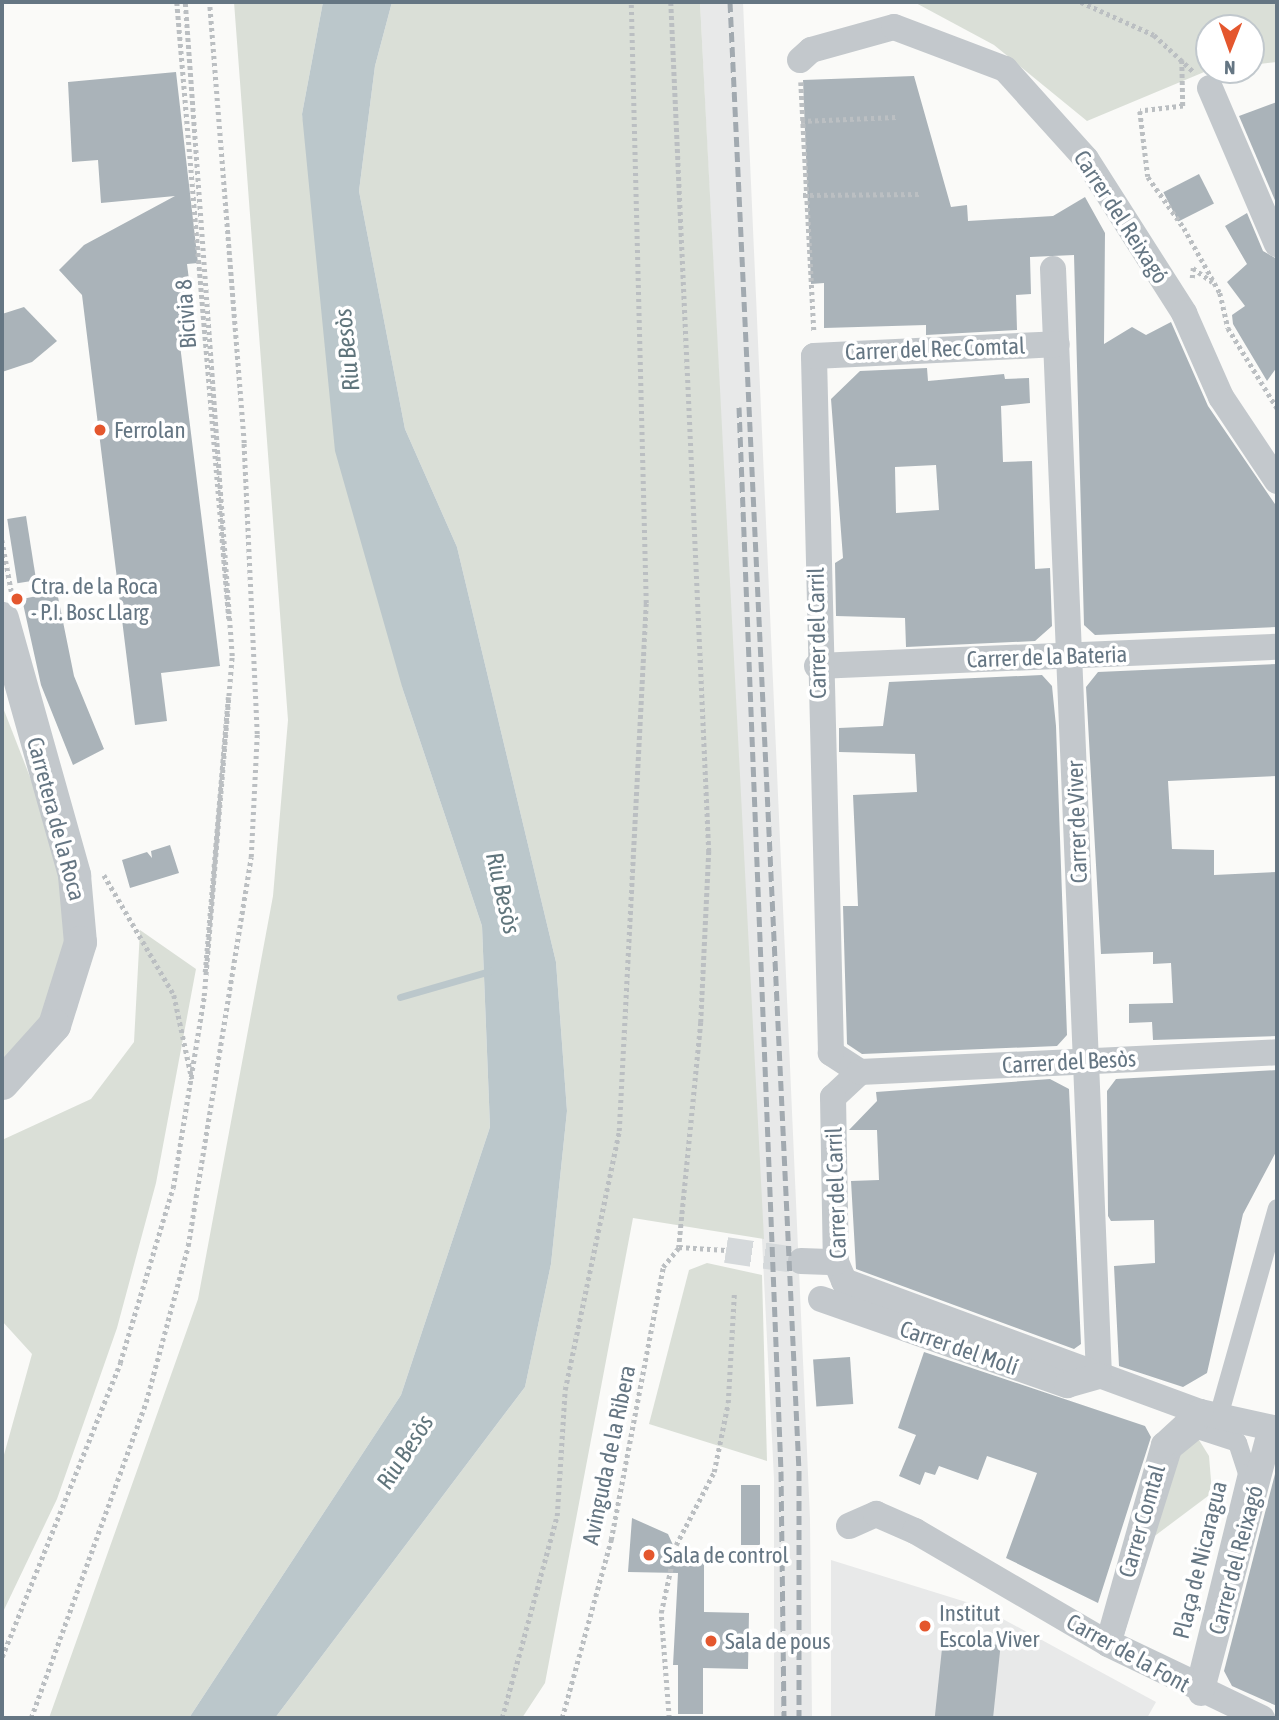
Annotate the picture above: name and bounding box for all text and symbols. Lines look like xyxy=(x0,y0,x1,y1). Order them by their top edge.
north arrow xyxy=(1195,14,1265,84)
text: N xyxy=(1224,57,1235,79)
street label: Carrer del Reixagó xyxy=(1068,145,1174,289)
street label: Bicivia 8 xyxy=(170,278,202,350)
water label: Riu Besòs xyxy=(328,307,366,393)
street label: Carrer del Rec Comtal xyxy=(844,332,1026,366)
place label: Ferrolan xyxy=(114,416,186,444)
marker: Ferrolan xyxy=(92,422,108,438)
street label: Carrer del Carril xyxy=(802,567,832,699)
place label: Ctra. de la Roca - P.I. Bosc Llarg xyxy=(31,572,158,626)
marker: Ctra. de la Roca - P.I. Bosc Llarg xyxy=(9,591,25,607)
street label: Carrer de la Bateria xyxy=(966,640,1128,674)
street label: Carretera de la Roca xyxy=(21,734,91,904)
street label: Carrer de Viver xyxy=(1061,760,1093,884)
water label: Riu Besòs xyxy=(480,849,526,937)
street label: Carrer del Besòs xyxy=(1001,1045,1137,1079)
street label: Carrer del Carril xyxy=(820,1127,852,1259)
street label: Carrer del Molí xyxy=(896,1315,1022,1381)
street label: Avinguda de la Ribera xyxy=(577,1363,641,1547)
water label: Riu Besòs xyxy=(370,1409,440,1495)
street label: Carrer Comtal xyxy=(1113,1461,1171,1581)
street label: Plaça de Nicaragua xyxy=(1167,1478,1233,1642)
street label: Carrer del Reixagó xyxy=(1203,1483,1269,1637)
place label: Sala de control xyxy=(663,1541,789,1569)
marker: Sala de control xyxy=(641,1547,657,1563)
place label: Institut Escola Viver xyxy=(939,1599,1039,1653)
street label: Carrer de la Font xyxy=(1061,1608,1195,1698)
marker: Institut Escola Viver xyxy=(917,1618,933,1634)
place label: Sala de pous xyxy=(725,1627,831,1655)
marker: Sala de pous xyxy=(703,1633,719,1649)

